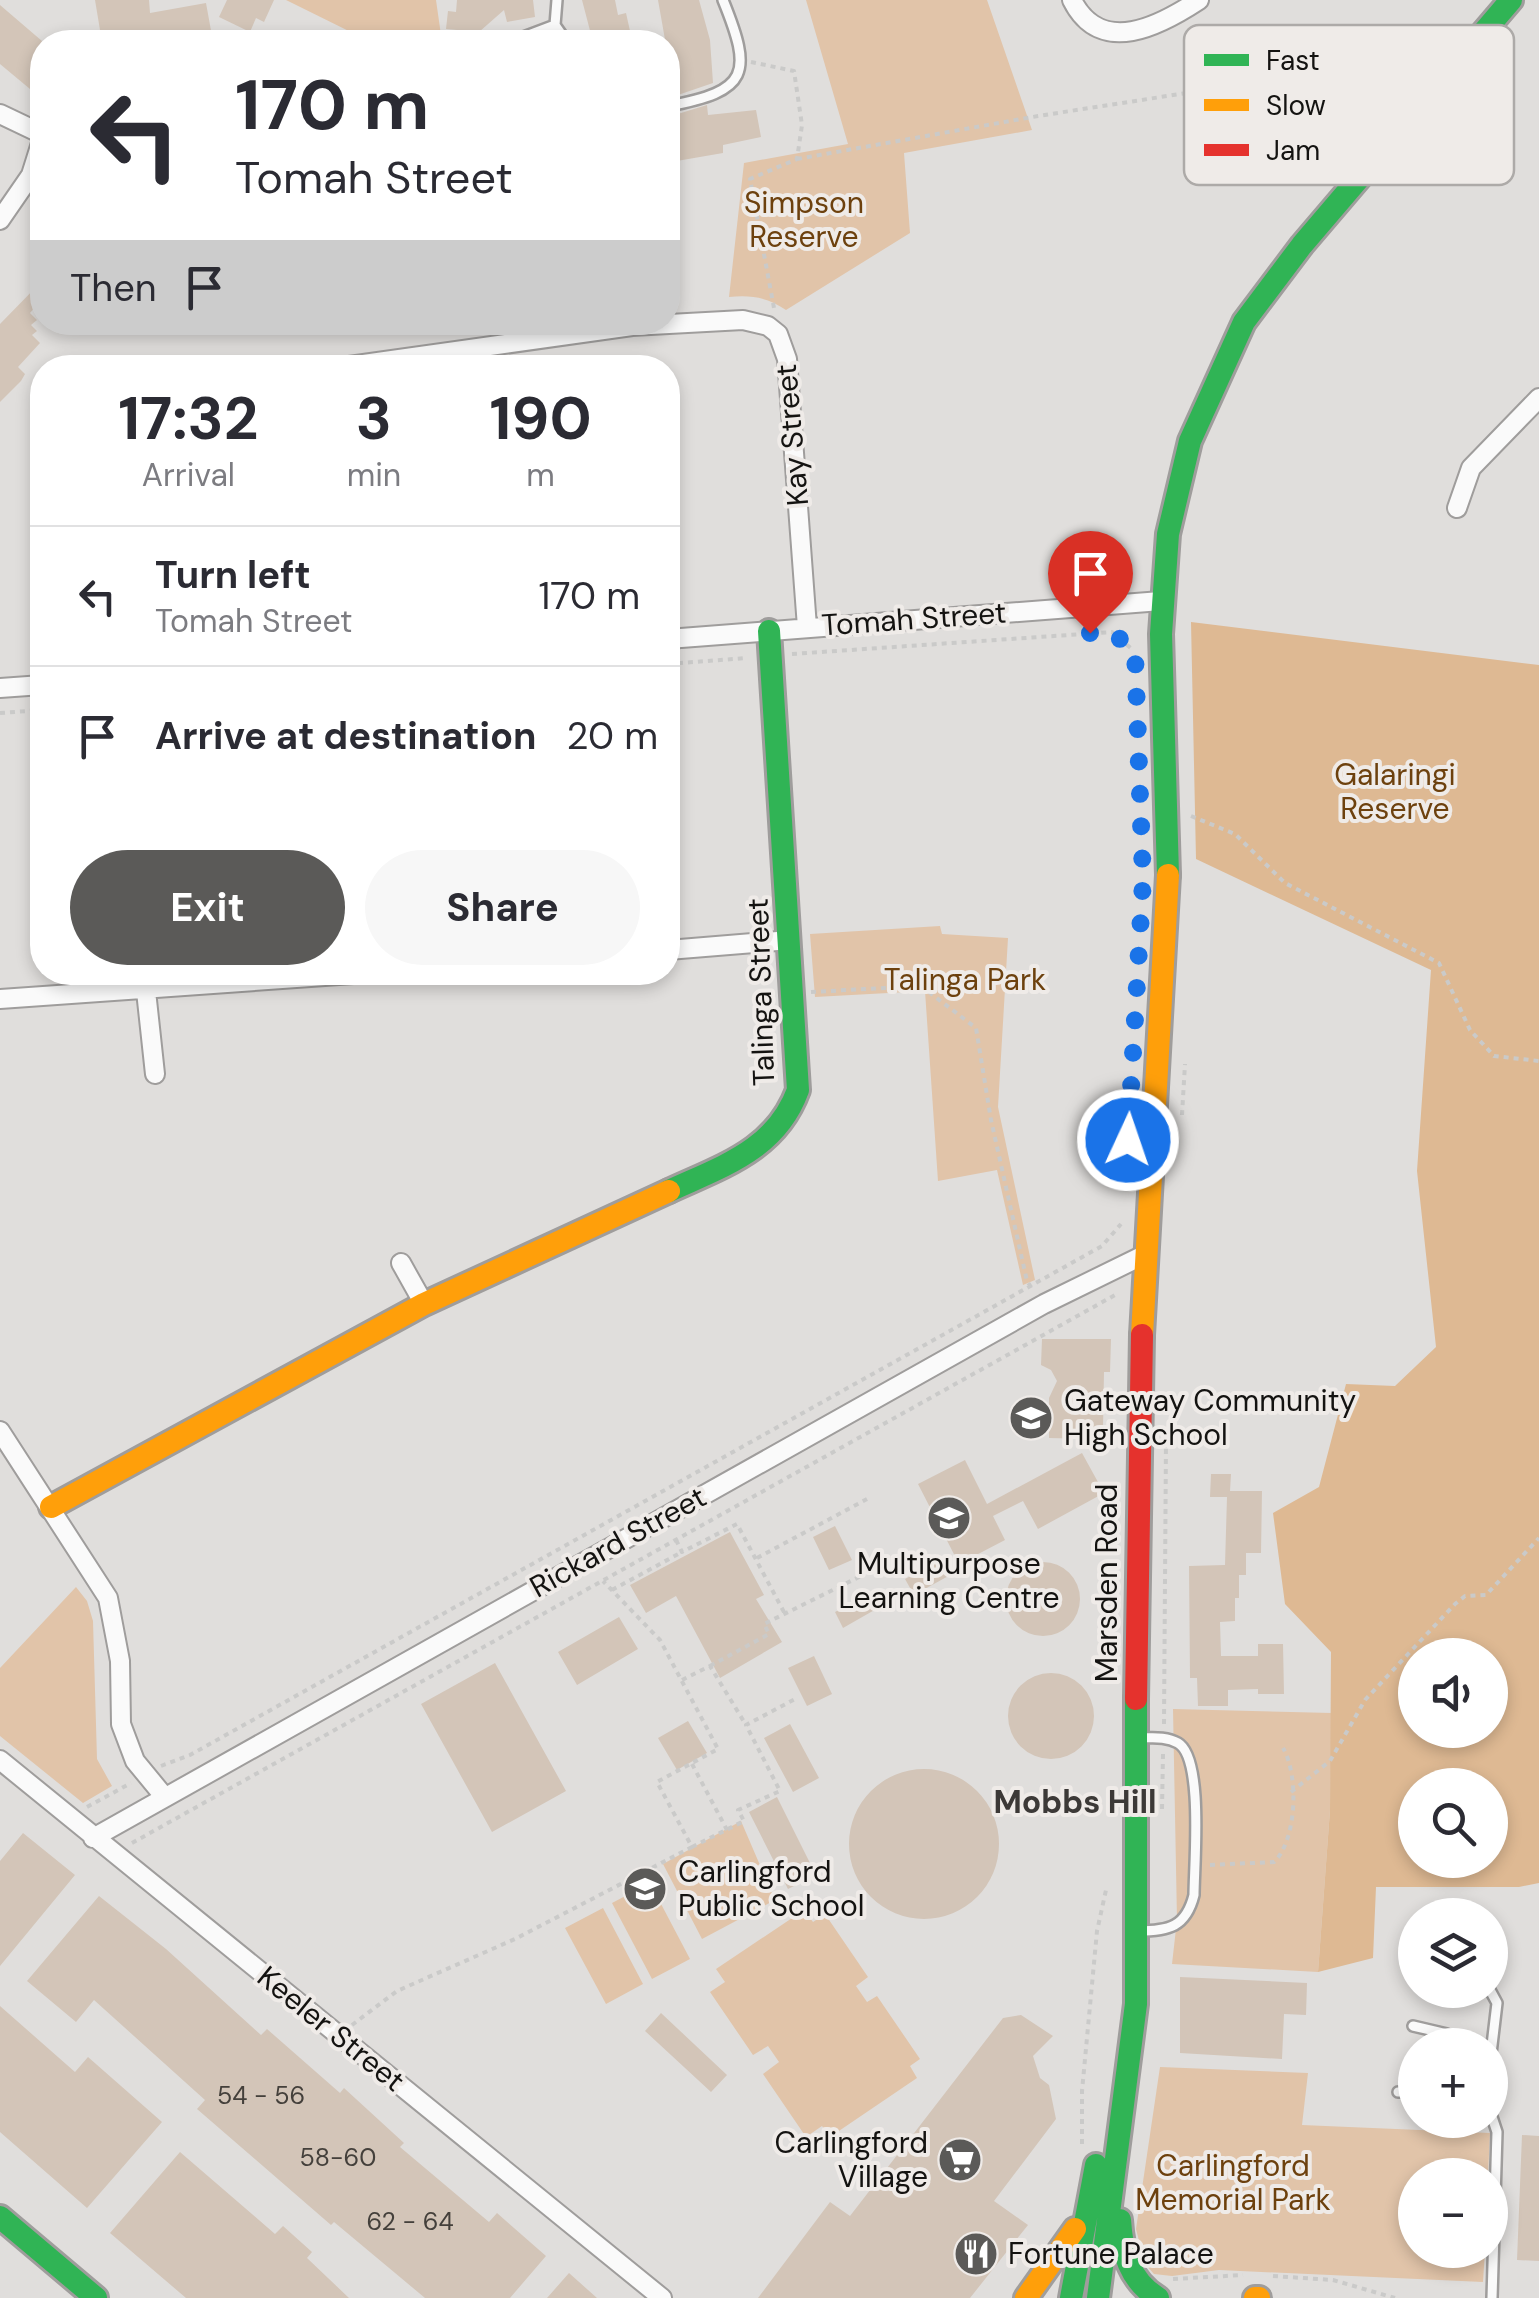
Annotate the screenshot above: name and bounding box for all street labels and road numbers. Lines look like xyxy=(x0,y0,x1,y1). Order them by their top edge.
street label: Kay Street xyxy=(766,362,817,508)
street label: Tomah Street xyxy=(820,593,1008,644)
street label: Talinga Street xyxy=(738,897,783,1087)
street label: Rickard Street xyxy=(523,1477,713,1606)
street label: Marsden Road xyxy=(1087,1484,1126,1682)
street label: Keeler Street xyxy=(250,1957,413,2100)

